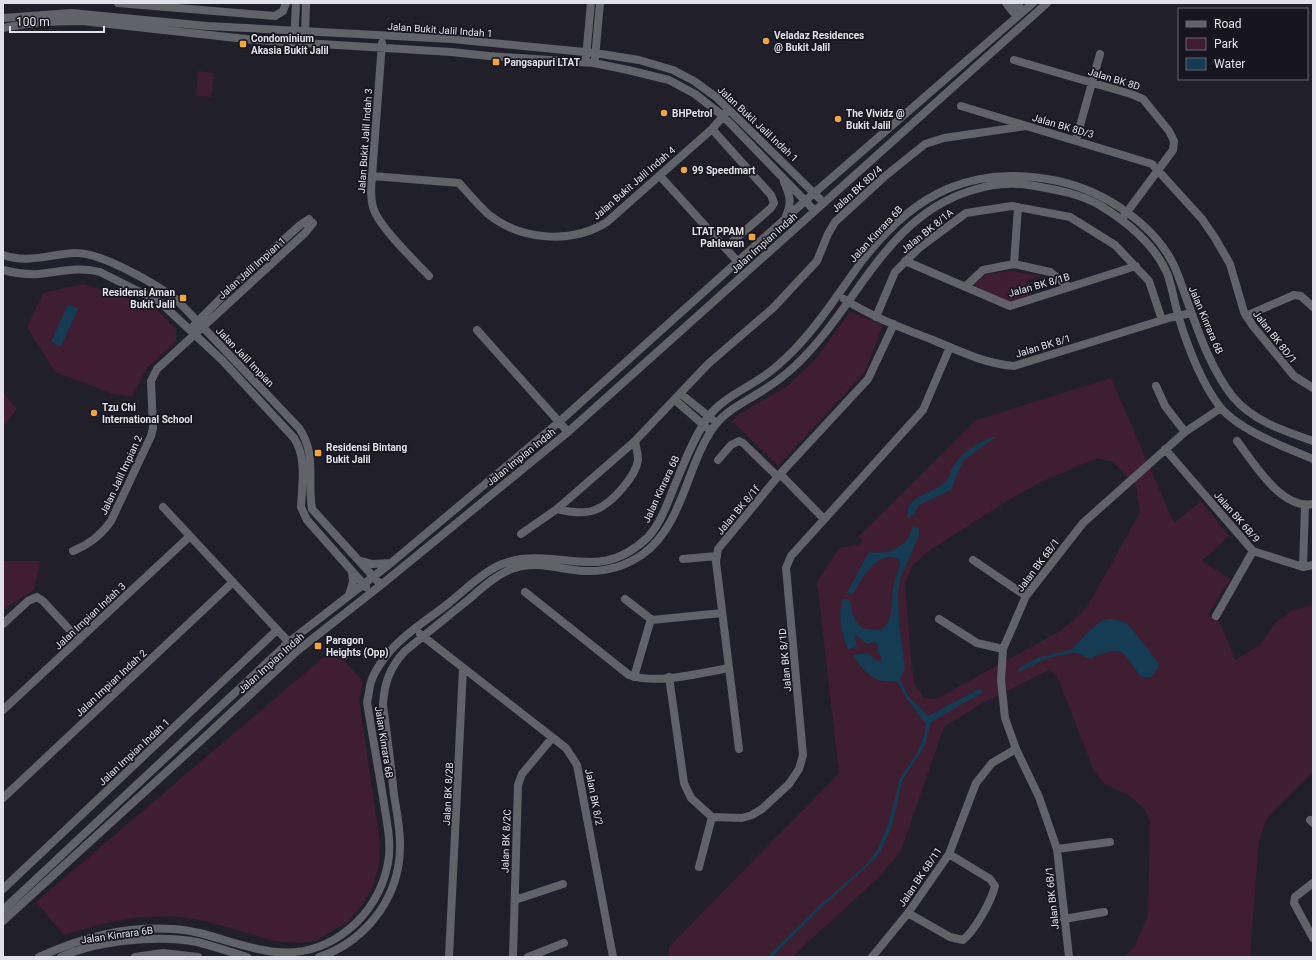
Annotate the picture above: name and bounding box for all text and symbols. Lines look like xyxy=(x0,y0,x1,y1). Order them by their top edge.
scale bar xyxy=(10,8,104,34)
legend xyxy=(1178,8,1308,80)
text: 100 m xyxy=(16,15,50,29)
text: Road xyxy=(1214,17,1242,31)
street label: Jalan Bukit Jalil Indah 1 xyxy=(387,21,493,39)
place label: Veladaz Residences @ Bukit Jalil xyxy=(774,30,864,53)
place label: Condominium Akasia Bukit Jalil xyxy=(251,33,329,56)
marker: Veladaz Residences @ Bukit Jalil xyxy=(761,36,771,46)
text: Park xyxy=(1214,37,1239,51)
marker: Condominium Akasia Bukit Jalil xyxy=(238,39,248,49)
marker: Pangsapuri LTAT xyxy=(491,57,501,67)
place label: Pangsapuri LTAT xyxy=(504,57,580,68)
text: Water xyxy=(1214,57,1245,71)
street label: Jalan BK 8D xyxy=(1087,66,1141,92)
street label: Jalan Bukit Jalil Indah 1 xyxy=(716,84,800,164)
street label: Jalan Bukit Jalil Indah 3 xyxy=(356,88,374,194)
marker: BHPetrol xyxy=(659,108,669,118)
place label: BHPetrol xyxy=(672,108,713,119)
place label: The Vividz @ Bukit Jalil xyxy=(846,108,905,131)
street label: Jalan BK 8D/3 xyxy=(1031,112,1095,140)
marker: The Vividz @ Bukit Jalil xyxy=(833,114,843,124)
street label: Jalan Bukit Jalil Indah 4 xyxy=(591,144,678,222)
street label: Jalan BK 8D/4 xyxy=(830,163,885,214)
marker: 99 Speedmart xyxy=(679,165,689,175)
place label: 99 Speedmart xyxy=(692,165,756,176)
street label: Jalan Kinrara 6B xyxy=(847,204,905,264)
street label: Jalan BK 8/1A xyxy=(899,206,956,255)
street label: Jalan Impian Indah xyxy=(729,211,799,275)
place label: LTAT PPAM Pahlawan xyxy=(692,226,744,249)
marker: LTAT PPAM Pahlawan xyxy=(747,232,757,242)
street label: Jalan Jalil Impian 1 xyxy=(216,235,288,301)
street label: Jalan BK 8/1B xyxy=(1007,271,1071,299)
street label: Jalan Kinrara 6B xyxy=(1187,284,1225,356)
place label: Residensi Aman Bukit Jalil xyxy=(102,287,175,310)
marker: Residensi Aman Bukit Jalil xyxy=(178,293,188,303)
street label: Jalan BK 8D/1 xyxy=(1251,308,1299,366)
street label: Jalan Jalil Impian xyxy=(214,325,276,389)
street label: Jalan BK 8/1 xyxy=(1014,332,1072,360)
place label: Tzu Chi International School xyxy=(102,402,193,425)
marker: Tzu Chi International School xyxy=(89,408,99,418)
street label: Jalan Impian Indah xyxy=(485,426,557,488)
street label: Jalan Jalil Impian 2 xyxy=(98,433,144,516)
place label: Residensi Bintang Bukit Jalil xyxy=(326,442,407,465)
marker: Residensi Bintang Bukit Jalil xyxy=(313,448,323,458)
street label: Jalan Kinrara 6B xyxy=(641,454,681,524)
street label: Jalan BK 8/1f xyxy=(714,483,762,537)
street label: Jalan BK 6B/9 xyxy=(1212,489,1262,545)
street label: Jalan BK 6B/1 xyxy=(1015,536,1061,594)
street label: Jalan Impian Indah 3 xyxy=(52,580,128,652)
street label: Jalan BK 8/1D xyxy=(777,628,793,692)
street label: Jalan Impian Indah xyxy=(236,631,306,695)
place label: Paragon Heights (Opp) xyxy=(326,635,389,659)
marker: Paragon Heights (Opp) xyxy=(313,641,323,651)
street label: Jalan Impian Indah 2 xyxy=(73,647,149,719)
street label: Jalan Kinrara 6B xyxy=(373,705,395,779)
street label: Jalan Impian Indah 1 xyxy=(96,716,172,788)
street label: Jalan BK 8/2B xyxy=(441,762,455,826)
street label: Jalan BK 8/2 xyxy=(583,768,605,826)
street label: Jalan BK 8/2C xyxy=(499,808,513,873)
street label: Jalan BK 6B/11 xyxy=(896,845,944,909)
street label: Jalan BK 6B/1 xyxy=(1043,866,1061,930)
street label: Jalan Kinrara 6B xyxy=(80,924,154,946)

